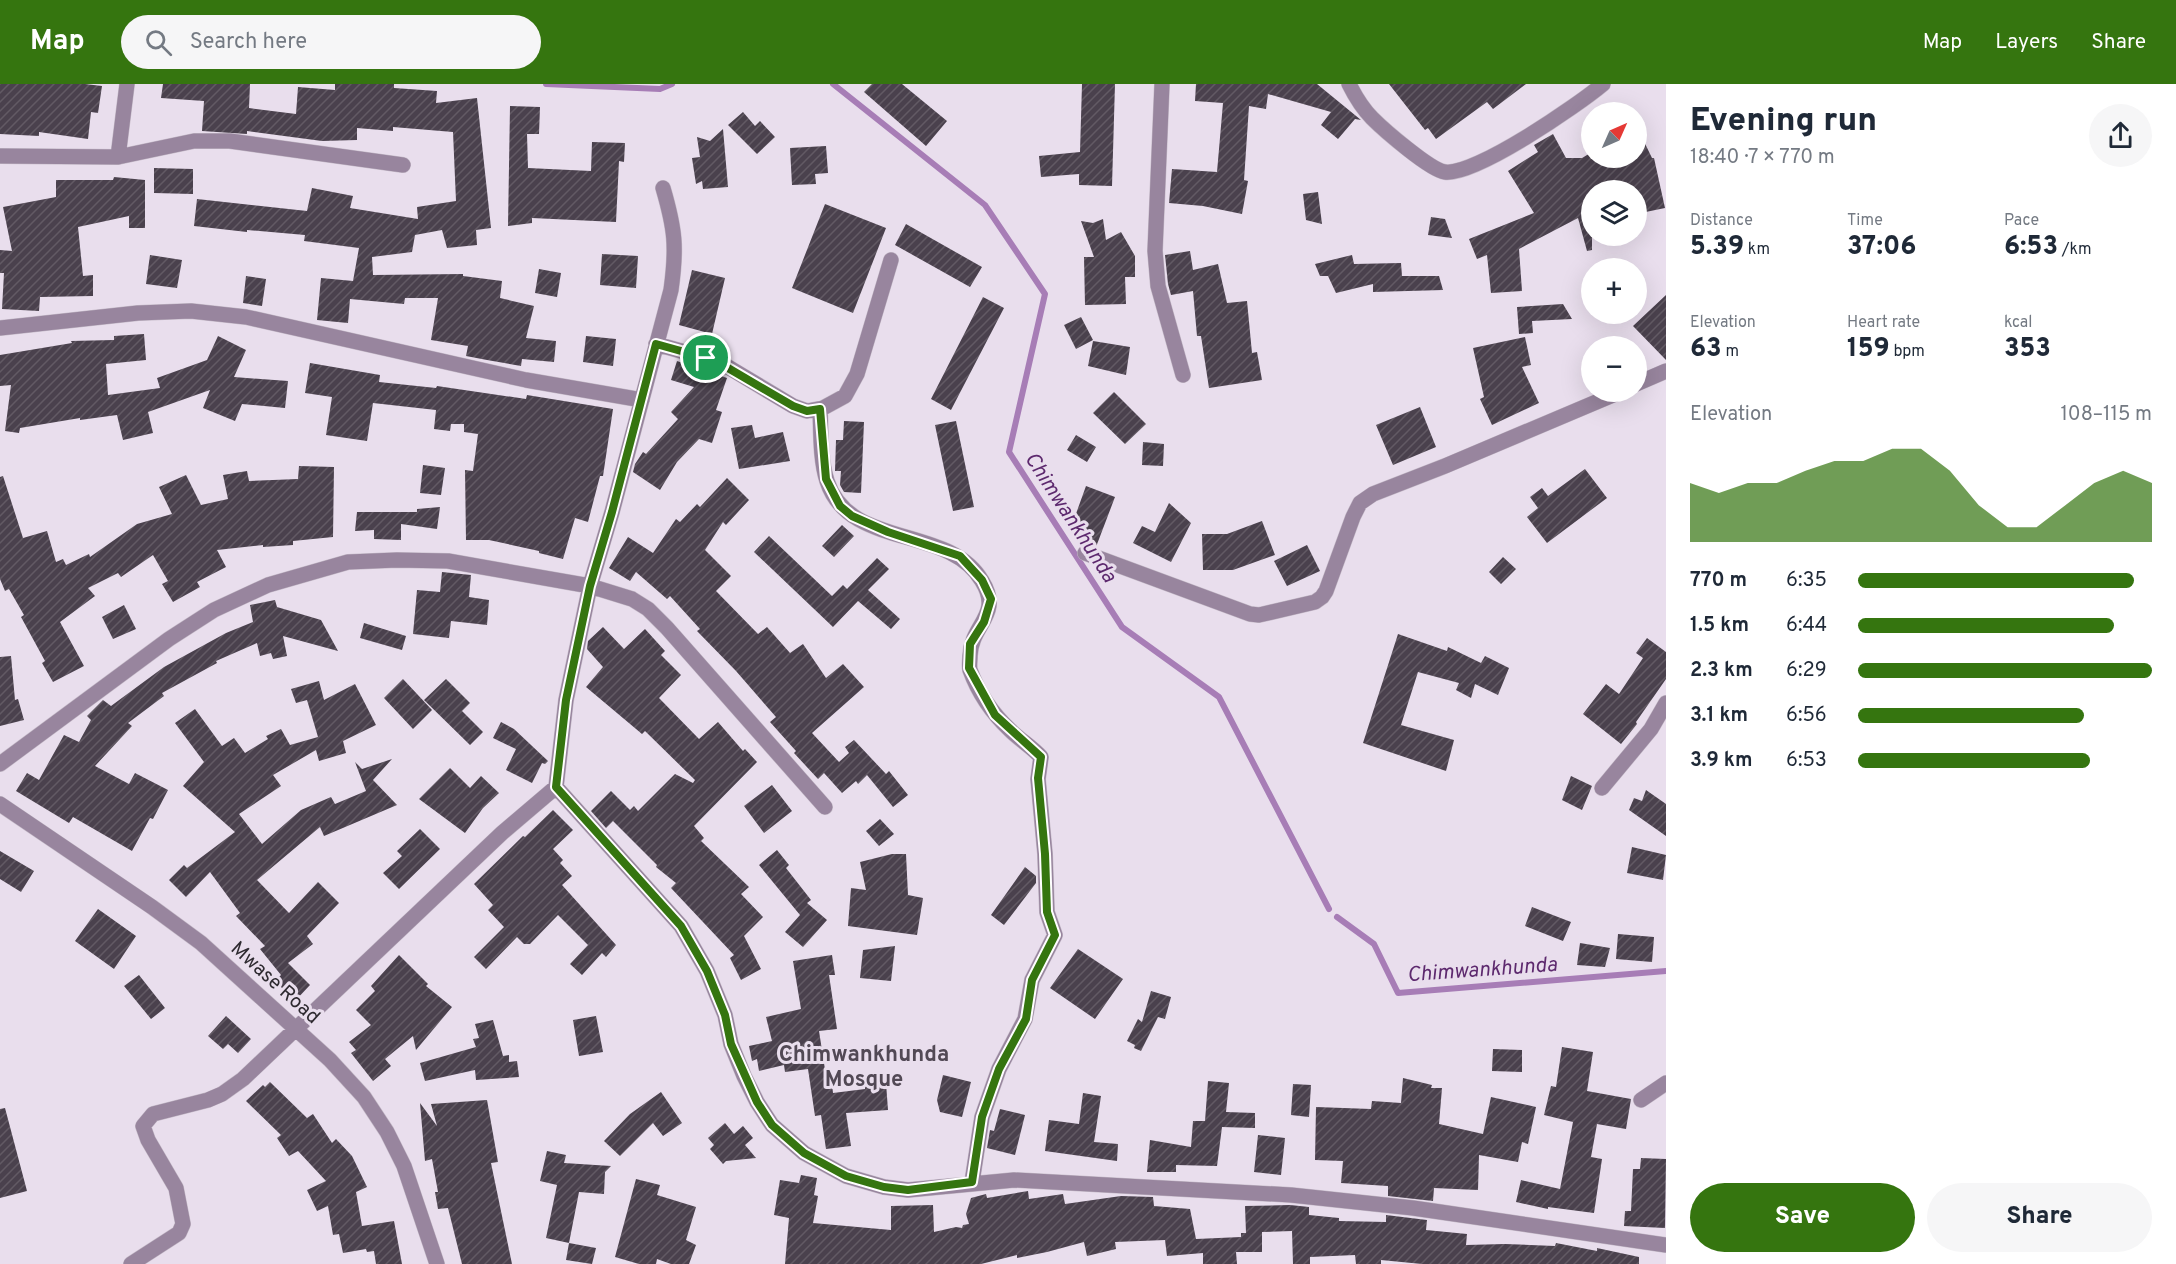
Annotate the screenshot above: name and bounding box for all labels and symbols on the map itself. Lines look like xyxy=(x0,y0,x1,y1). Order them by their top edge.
north arrow xyxy=(1581,102,1647,168)
pin xyxy=(680,332,731,383)
water label: Chimwankhunda xyxy=(1017,447,1122,588)
street label: Mwase Road xyxy=(224,936,325,1030)
water label: Chimwankhunda xyxy=(1406,952,1558,989)
district label: Chimwankhunda Mosque xyxy=(779,1042,949,1094)

